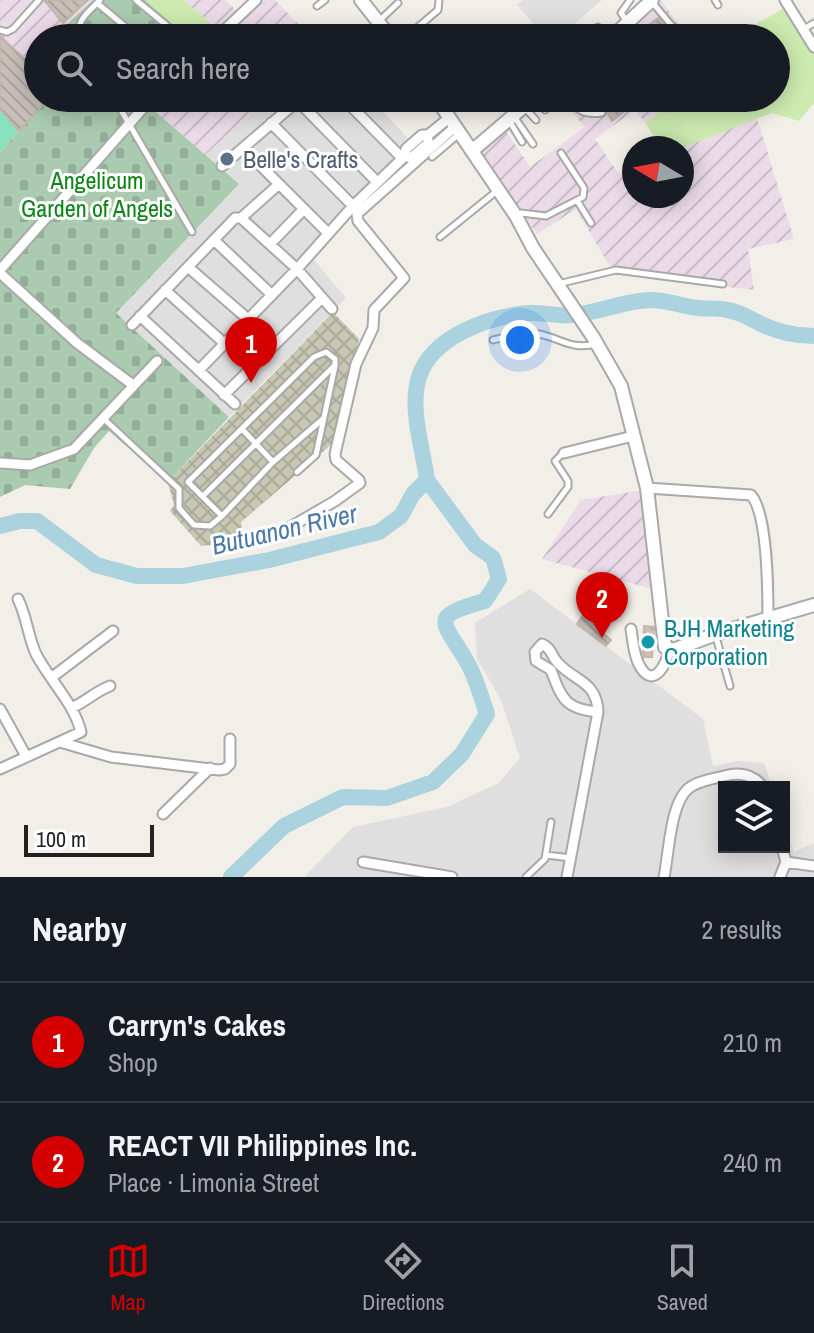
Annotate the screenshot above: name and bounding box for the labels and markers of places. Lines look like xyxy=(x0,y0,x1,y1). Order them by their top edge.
place label: Belle's Crafts xyxy=(243,143,358,175)
marker: Belle's Crafts xyxy=(218,150,236,168)
pin: 1 xyxy=(225,317,277,383)
pin: 2 xyxy=(576,572,628,638)
place label: BJH Marketing Corporation xyxy=(664,612,794,672)
marker: BJH Marketing Corporation xyxy=(639,633,657,651)

